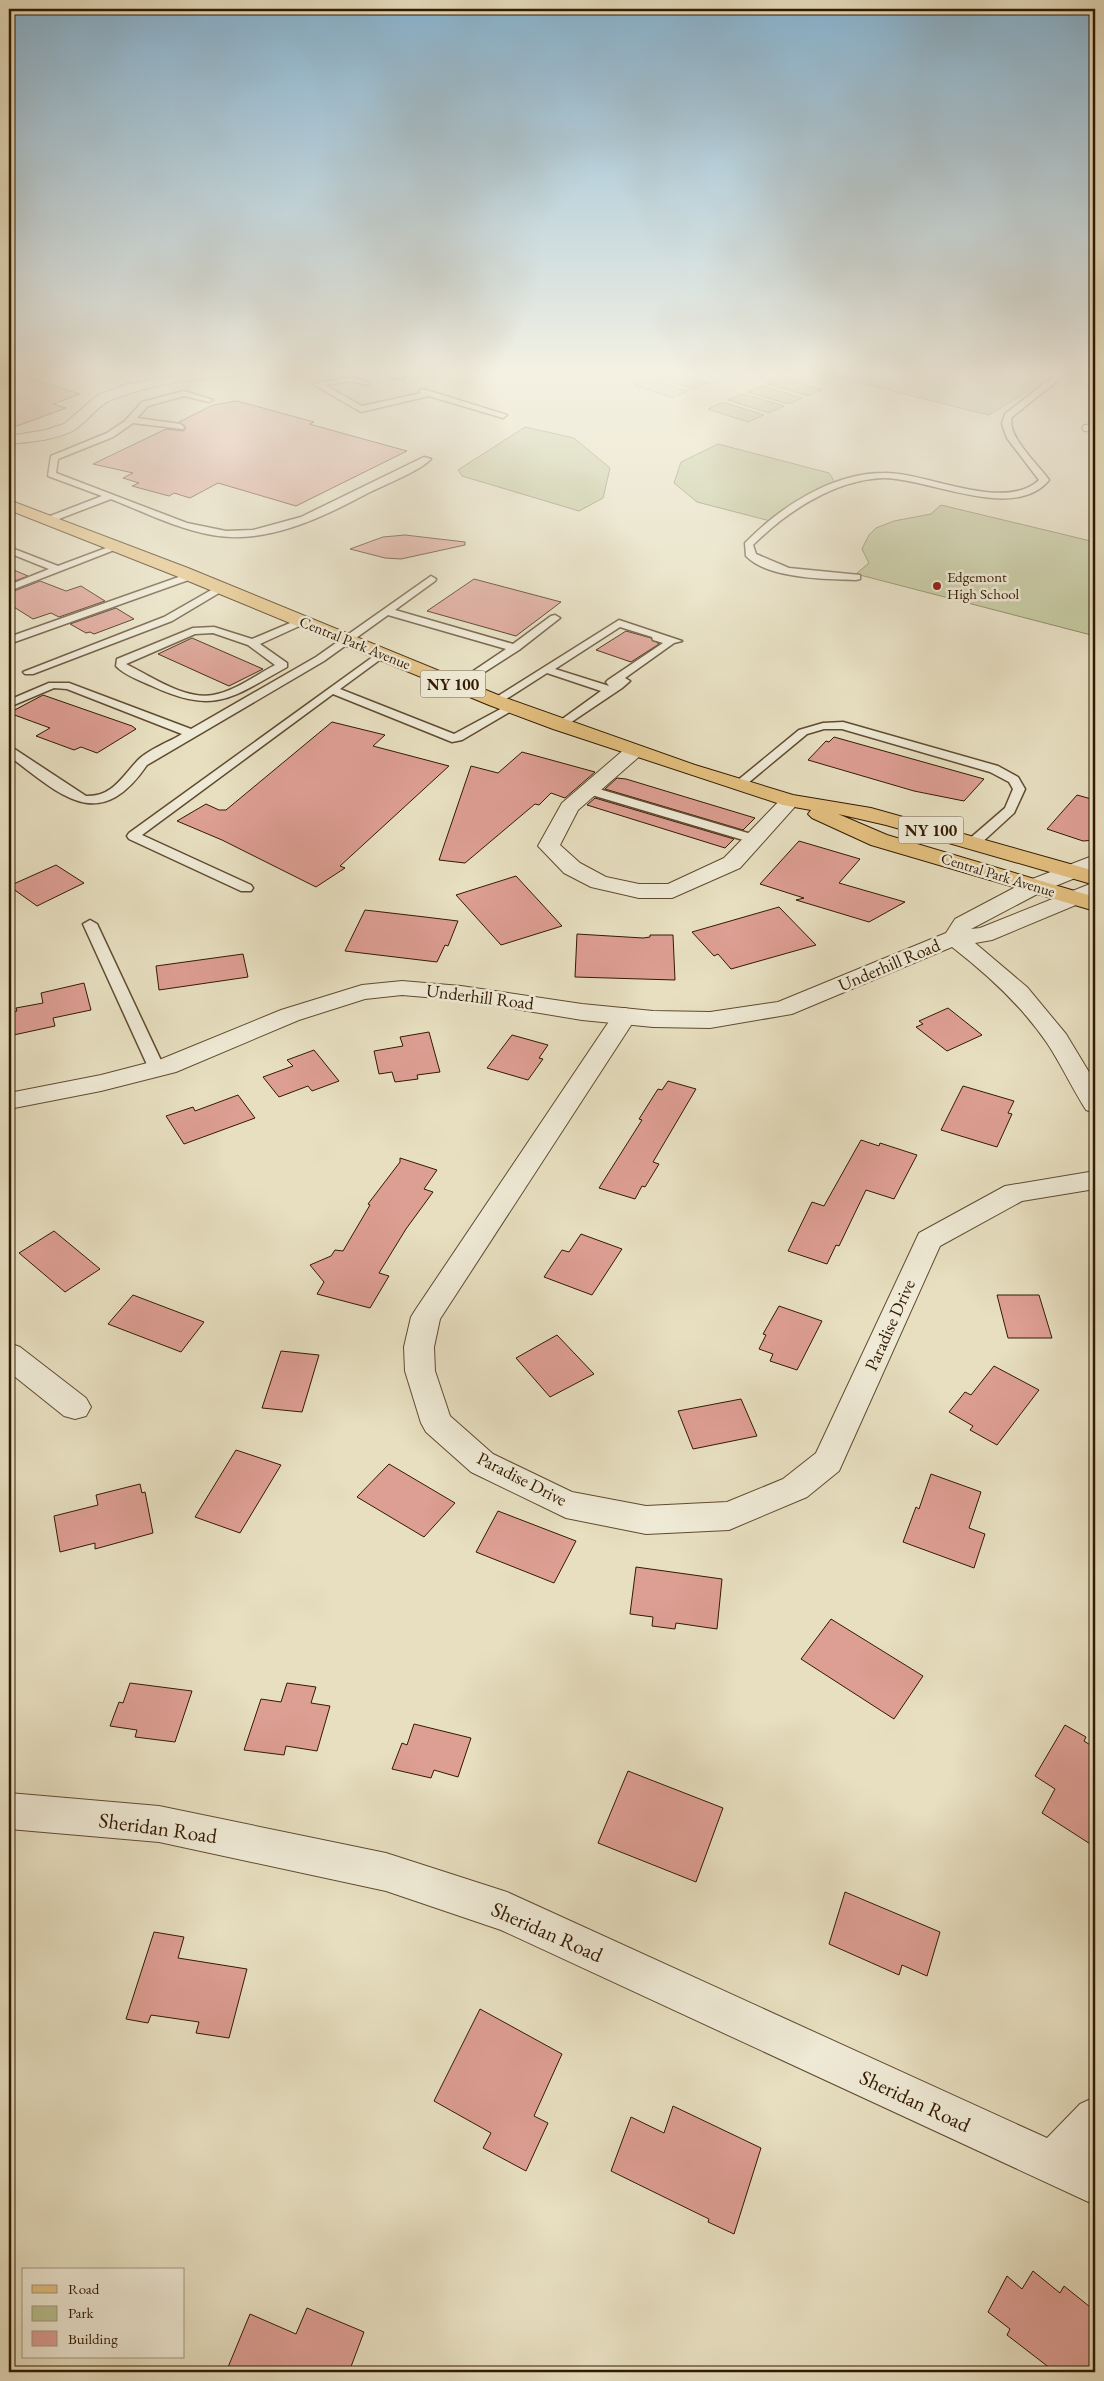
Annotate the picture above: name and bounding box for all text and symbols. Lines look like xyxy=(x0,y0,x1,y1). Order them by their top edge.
place label: Edgemont High School xyxy=(947,567,1020,603)
marker: Edgemont High School xyxy=(931,580,943,592)
street label: Central Park Avenue xyxy=(297,612,414,674)
road number: NY 100 xyxy=(420,671,486,698)
road number: NY 100 xyxy=(898,816,964,844)
street label: Central Park Avenue xyxy=(939,848,1058,901)
street label: Underhill Road xyxy=(834,932,944,996)
street label: Underhill Road xyxy=(425,978,536,1015)
street label: Paradise Drive xyxy=(859,1275,920,1374)
street label: Paradise Drive xyxy=(473,1446,571,1511)
street label: Sheridan Road xyxy=(97,1806,219,1849)
street label: Sheridan Road xyxy=(487,1895,607,1968)
street label: Sheridan Road xyxy=(855,2063,975,2138)
legend xyxy=(22,2268,185,2358)
text: Road xyxy=(68,2279,100,2298)
text: Park xyxy=(68,2303,95,2322)
text: Building xyxy=(68,2329,118,2348)

